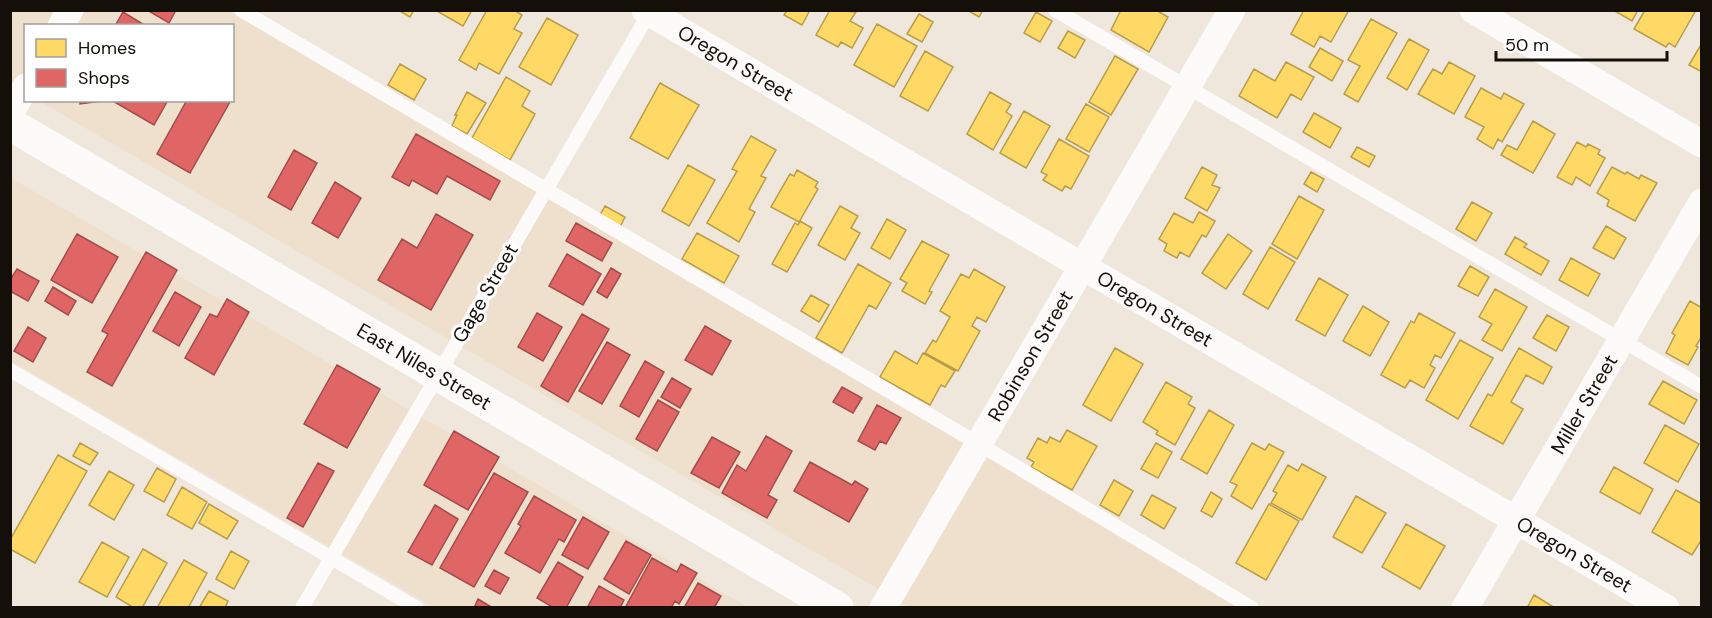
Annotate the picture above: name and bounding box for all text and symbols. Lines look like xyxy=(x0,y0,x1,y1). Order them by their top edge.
street label: Oregon Street xyxy=(673,19,798,107)
legend xyxy=(24,24,234,102)
scale bar xyxy=(1496,24,1667,62)
text: 50 m xyxy=(1505,33,1549,57)
text: Homes xyxy=(78,36,136,60)
text: Shops xyxy=(78,66,130,90)
street label: Gage Street xyxy=(446,239,524,347)
street label: Oregon Street xyxy=(1092,265,1218,353)
street label: Robinson Street xyxy=(982,285,1079,426)
street label: East Niles Street xyxy=(352,317,496,416)
street label: Miller Street xyxy=(1545,349,1623,459)
street label: Oregon Street xyxy=(1512,510,1637,598)

